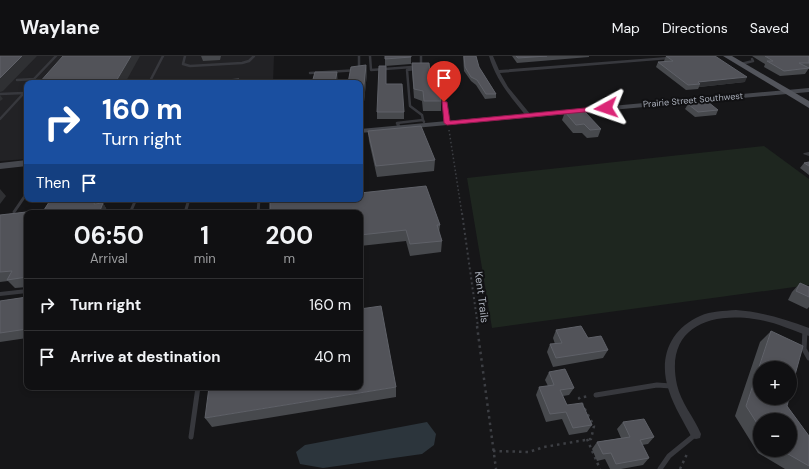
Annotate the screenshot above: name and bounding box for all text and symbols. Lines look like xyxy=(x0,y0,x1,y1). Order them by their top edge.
text: Waylane xyxy=(20,15,100,40)
text: Map xyxy=(612,19,640,37)
text: Directions xyxy=(662,19,728,37)
text: Saved xyxy=(750,19,789,37)
pin xyxy=(427,61,461,102)
icon: arrive xyxy=(433,67,455,89)
position arrow xyxy=(585,87,627,129)
street label: Prairie Street Southwest xyxy=(642,90,744,110)
text: 160 m xyxy=(102,91,183,128)
icon: right xyxy=(36,96,88,148)
text: Turn right xyxy=(102,127,182,151)
icon: arrive xyxy=(78,172,100,194)
text: Then xyxy=(36,173,70,193)
text: 06:50 xyxy=(74,220,144,251)
text: 1 xyxy=(200,220,209,251)
text: 200 xyxy=(266,220,313,251)
text: Arrival xyxy=(90,250,128,267)
text: min xyxy=(194,250,216,267)
text: m xyxy=(284,250,295,267)
street label: Kent Trails xyxy=(472,270,492,324)
icon: right xyxy=(36,294,58,316)
text: Turn right xyxy=(70,295,141,315)
text: 160 m xyxy=(309,295,351,315)
icon: arrive xyxy=(36,346,58,368)
text: Arrive at destination xyxy=(70,347,221,367)
text: 40 m xyxy=(314,347,351,367)
map controls xyxy=(753,361,797,457)
button: + xyxy=(753,361,797,405)
button: − xyxy=(753,413,797,457)

